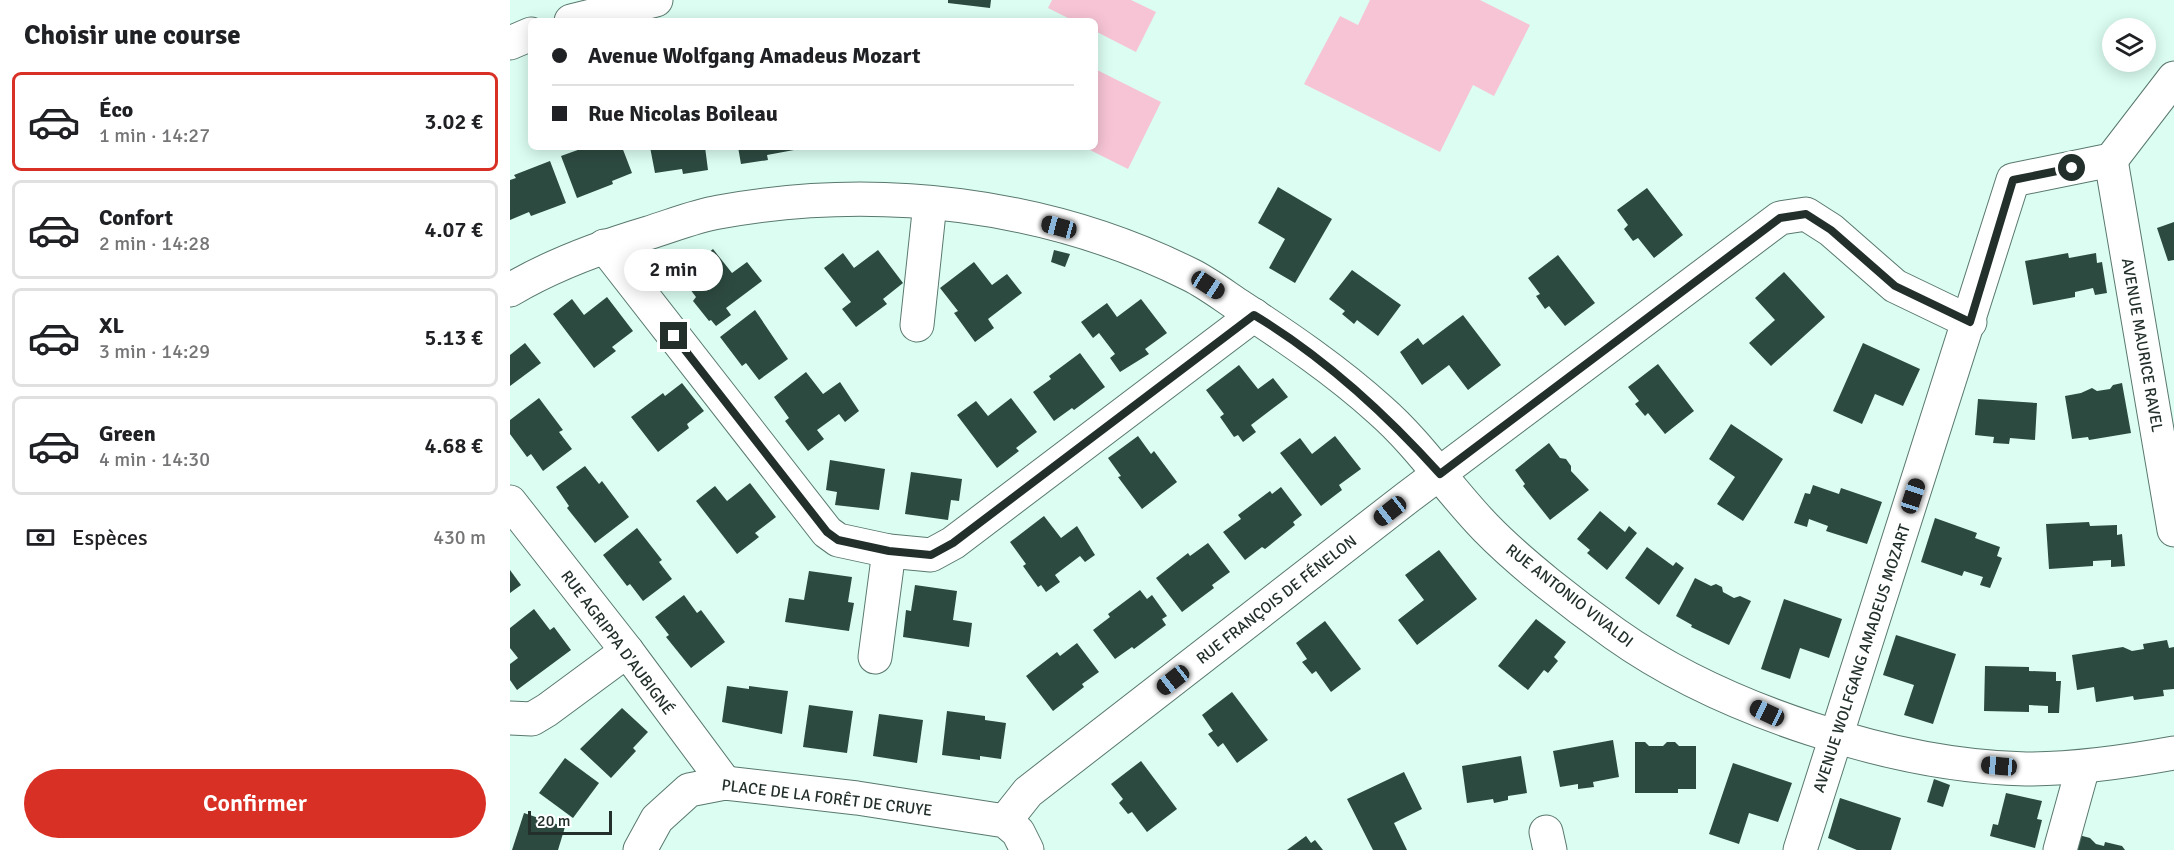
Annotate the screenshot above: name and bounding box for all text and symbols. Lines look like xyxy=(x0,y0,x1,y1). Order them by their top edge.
map controls xyxy=(2102,18,2156,72)
button: layers xyxy=(2102,18,2156,72)
text: Choisir une course xyxy=(24,19,241,52)
text: Avenue Wolfgang Amadeus Mozart xyxy=(588,42,921,69)
icon: car xyxy=(27,95,81,149)
text: Éco xyxy=(99,96,133,123)
text: Rue Nicolas Boileau xyxy=(588,100,778,127)
text: 3.02 € xyxy=(425,108,483,135)
text: 1 min · 14:27 xyxy=(99,123,210,148)
route start xyxy=(2058,154,2085,181)
icon: car xyxy=(27,203,81,257)
text: Confort xyxy=(99,204,173,231)
car xyxy=(1039,214,1079,240)
text: 4.07 € xyxy=(425,216,483,243)
text: 2 min · 14:28 xyxy=(99,231,210,256)
callout: 2 min xyxy=(624,249,723,291)
text: 2 min xyxy=(650,257,697,282)
street label: AVENUE MAURICE RAVEL xyxy=(2117,257,2167,434)
car xyxy=(1188,268,1228,302)
icon: car xyxy=(27,311,81,365)
text: XL xyxy=(99,312,124,339)
route end xyxy=(660,322,687,349)
text: 5.13 € xyxy=(425,324,483,351)
text: 3 min · 14:29 xyxy=(99,339,210,364)
icon: car xyxy=(27,419,81,473)
text: Green xyxy=(99,420,156,447)
text: 4.68 € xyxy=(425,432,483,459)
text: 4 min · 14:30 xyxy=(99,447,210,472)
car xyxy=(1899,476,1927,516)
car xyxy=(1370,493,1410,529)
icon: cash xyxy=(24,521,57,554)
street label: AVENUE WOLFGANG AMADEUS MOZART xyxy=(1809,522,1915,795)
text: Espèces xyxy=(72,524,148,551)
text: 430 m xyxy=(433,525,486,550)
street label: RUE FRANÇOIS DE FÉNELON xyxy=(1192,531,1361,669)
street label: RUE ANTONIO VIVALDI xyxy=(1502,540,1637,652)
street label: RUE AGRIPPA D'AUBIGNÉ xyxy=(556,566,678,719)
car xyxy=(1153,662,1193,698)
car xyxy=(1747,697,1787,729)
car xyxy=(1980,755,2018,777)
button: Confirmer xyxy=(24,769,486,838)
street label: PLACE DE LA FORÊT DE CRUYE xyxy=(720,775,933,821)
scale bar xyxy=(528,808,612,836)
text: 20 m xyxy=(537,811,571,831)

